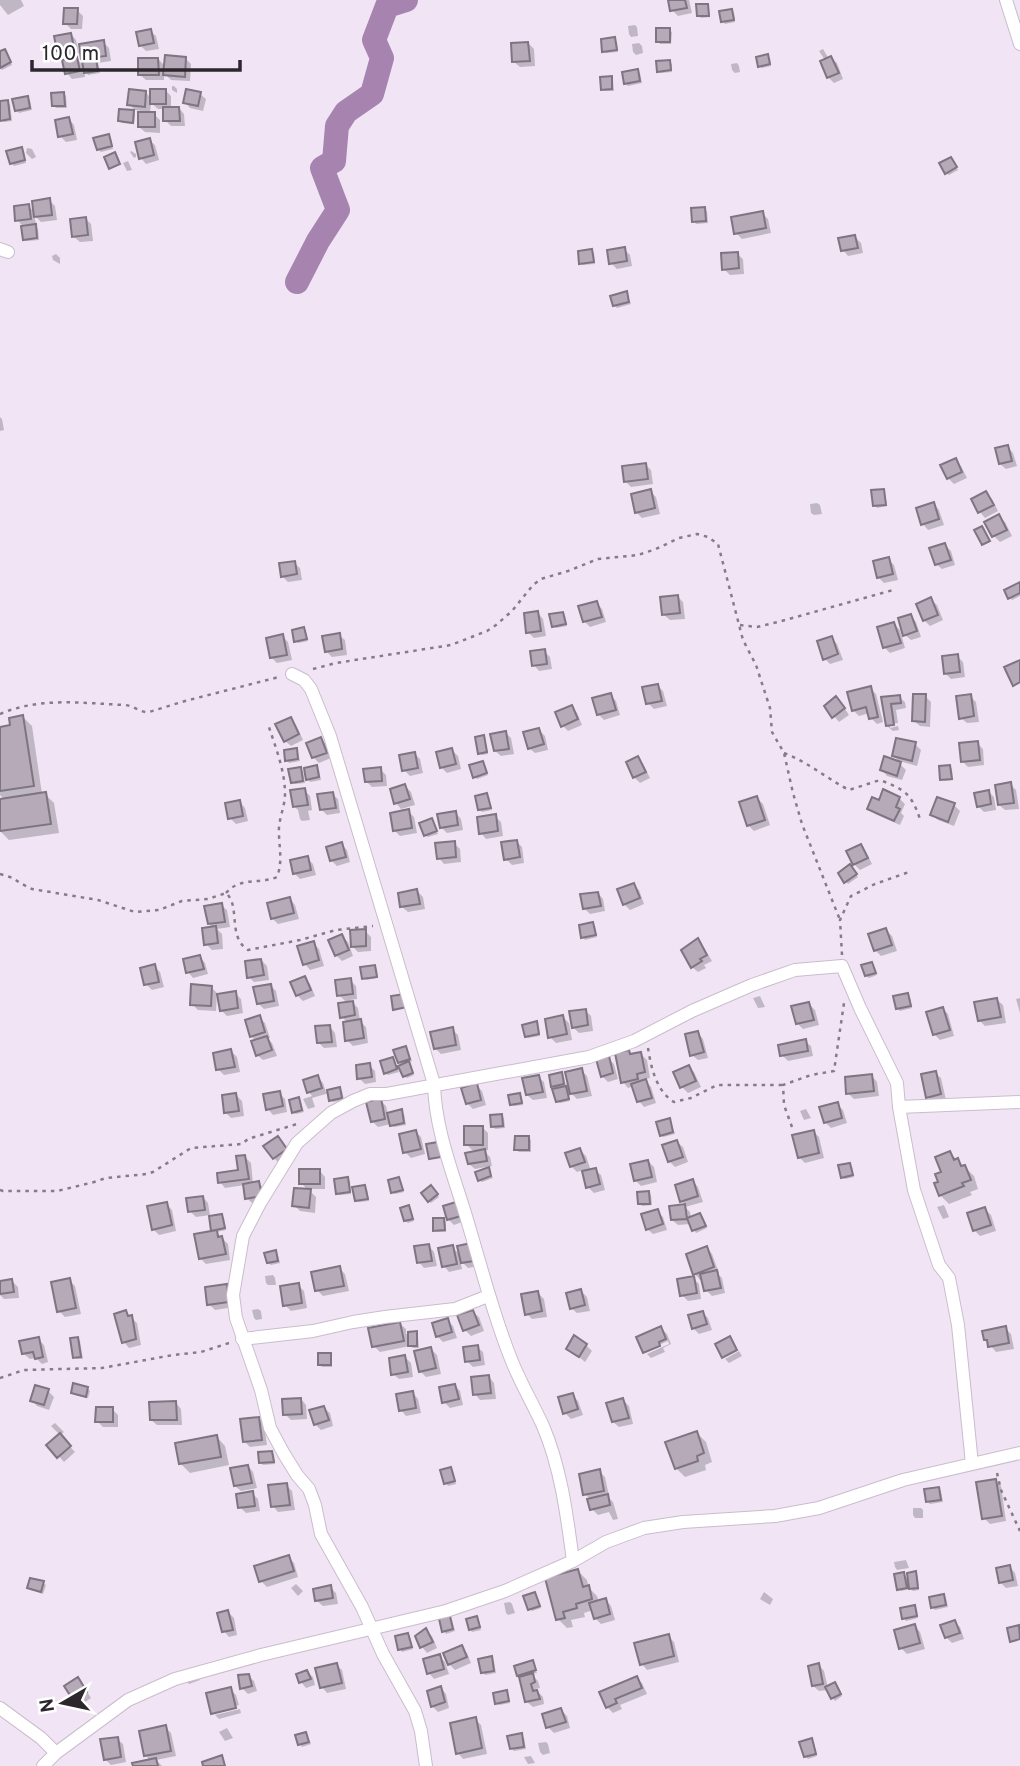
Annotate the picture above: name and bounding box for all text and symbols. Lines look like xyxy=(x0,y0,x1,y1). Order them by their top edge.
scale bar xyxy=(32,28,240,72)
text: 100 m xyxy=(42,41,99,68)
north arrow xyxy=(28,1668,98,1738)
text: N xyxy=(35,1697,61,1714)

